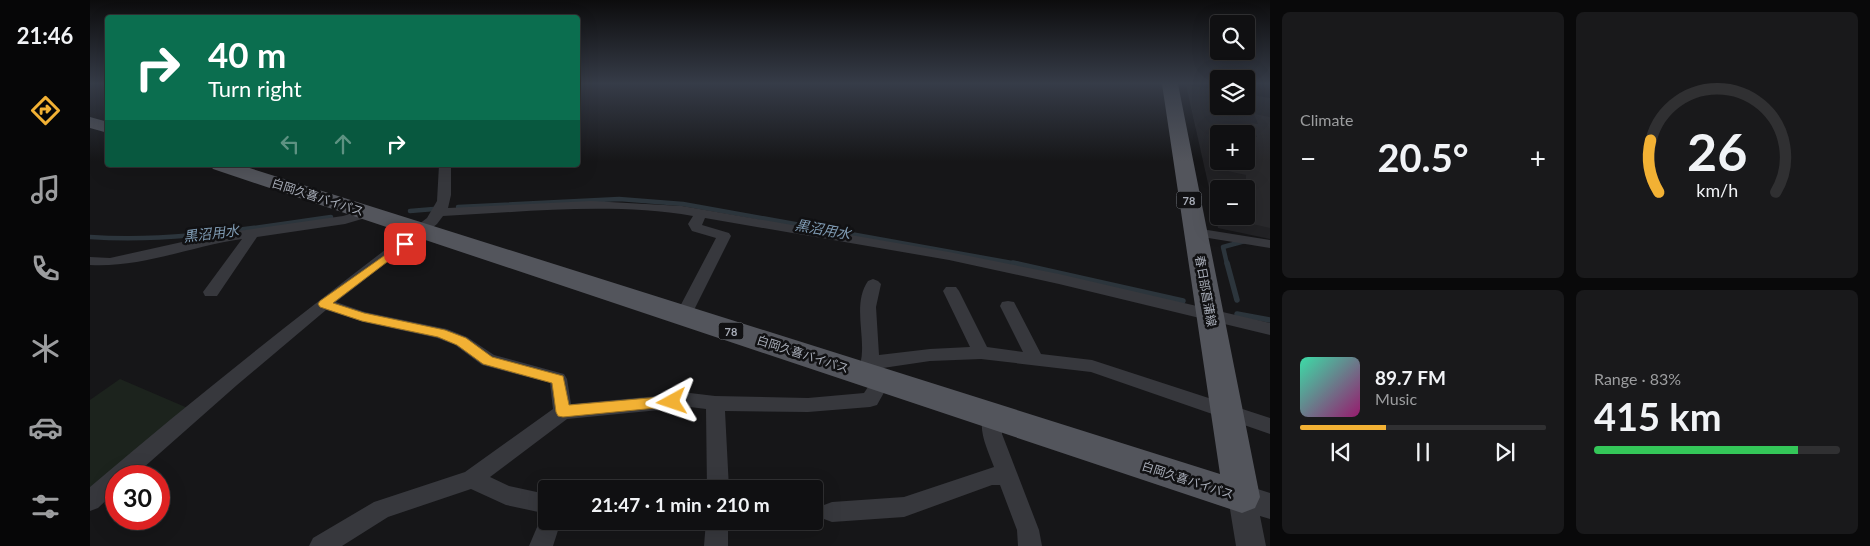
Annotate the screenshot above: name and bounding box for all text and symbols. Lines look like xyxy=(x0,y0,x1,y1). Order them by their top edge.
map controls xyxy=(1210,15,1255,225)
button: search xyxy=(1210,15,1255,60)
text: 21:46 xyxy=(17,22,73,49)
text: 40 m xyxy=(208,33,286,75)
icon: right xyxy=(125,35,190,100)
button: layers xyxy=(1210,70,1255,115)
text: Turn right xyxy=(208,75,302,102)
icon: directions xyxy=(28,93,63,128)
text: Climate xyxy=(1300,110,1353,129)
text: 26 xyxy=(1687,120,1747,182)
button: + xyxy=(1210,125,1255,170)
icon: left xyxy=(276,130,304,158)
icon: ahead xyxy=(329,130,357,158)
icon: right xyxy=(382,130,410,158)
text: 20.5° xyxy=(1378,134,1468,180)
text: − xyxy=(1300,141,1316,175)
text: + xyxy=(1530,141,1546,175)
icon: music xyxy=(28,172,63,207)
street label: 白岡久喜バイパス xyxy=(270,175,366,219)
text: km/h xyxy=(1696,179,1738,201)
button: − xyxy=(1210,180,1255,225)
road number: 78 xyxy=(1176,192,1202,208)
water label: 黒沼用水 xyxy=(794,216,854,243)
water label: 黒沼用水 xyxy=(182,221,242,245)
pin xyxy=(384,223,426,265)
icon: arrive xyxy=(391,230,419,258)
icon: phone xyxy=(28,251,63,286)
street label: 春日部菖蒲線 xyxy=(1192,254,1220,328)
road number: 78 xyxy=(718,322,744,340)
icon: climate xyxy=(28,331,63,366)
street label: 白岡久喜バイパス xyxy=(755,332,851,376)
text: 89.7 FM xyxy=(1375,366,1446,389)
text: Range · 83% xyxy=(1594,369,1681,388)
position arrow xyxy=(645,375,697,427)
text: Music xyxy=(1375,389,1417,408)
text: 415 km xyxy=(1594,393,1722,439)
icon: car xyxy=(28,410,63,445)
icon: previous xyxy=(1327,438,1355,466)
icon: pause xyxy=(1409,438,1437,466)
icon: next xyxy=(1491,438,1519,466)
street label: 白岡久喜バイパス xyxy=(1140,458,1236,502)
speed limit sign: 30 xyxy=(105,465,170,530)
icon: filters xyxy=(28,489,63,524)
text: 21:47 · 1 min · 210 m xyxy=(591,493,770,516)

